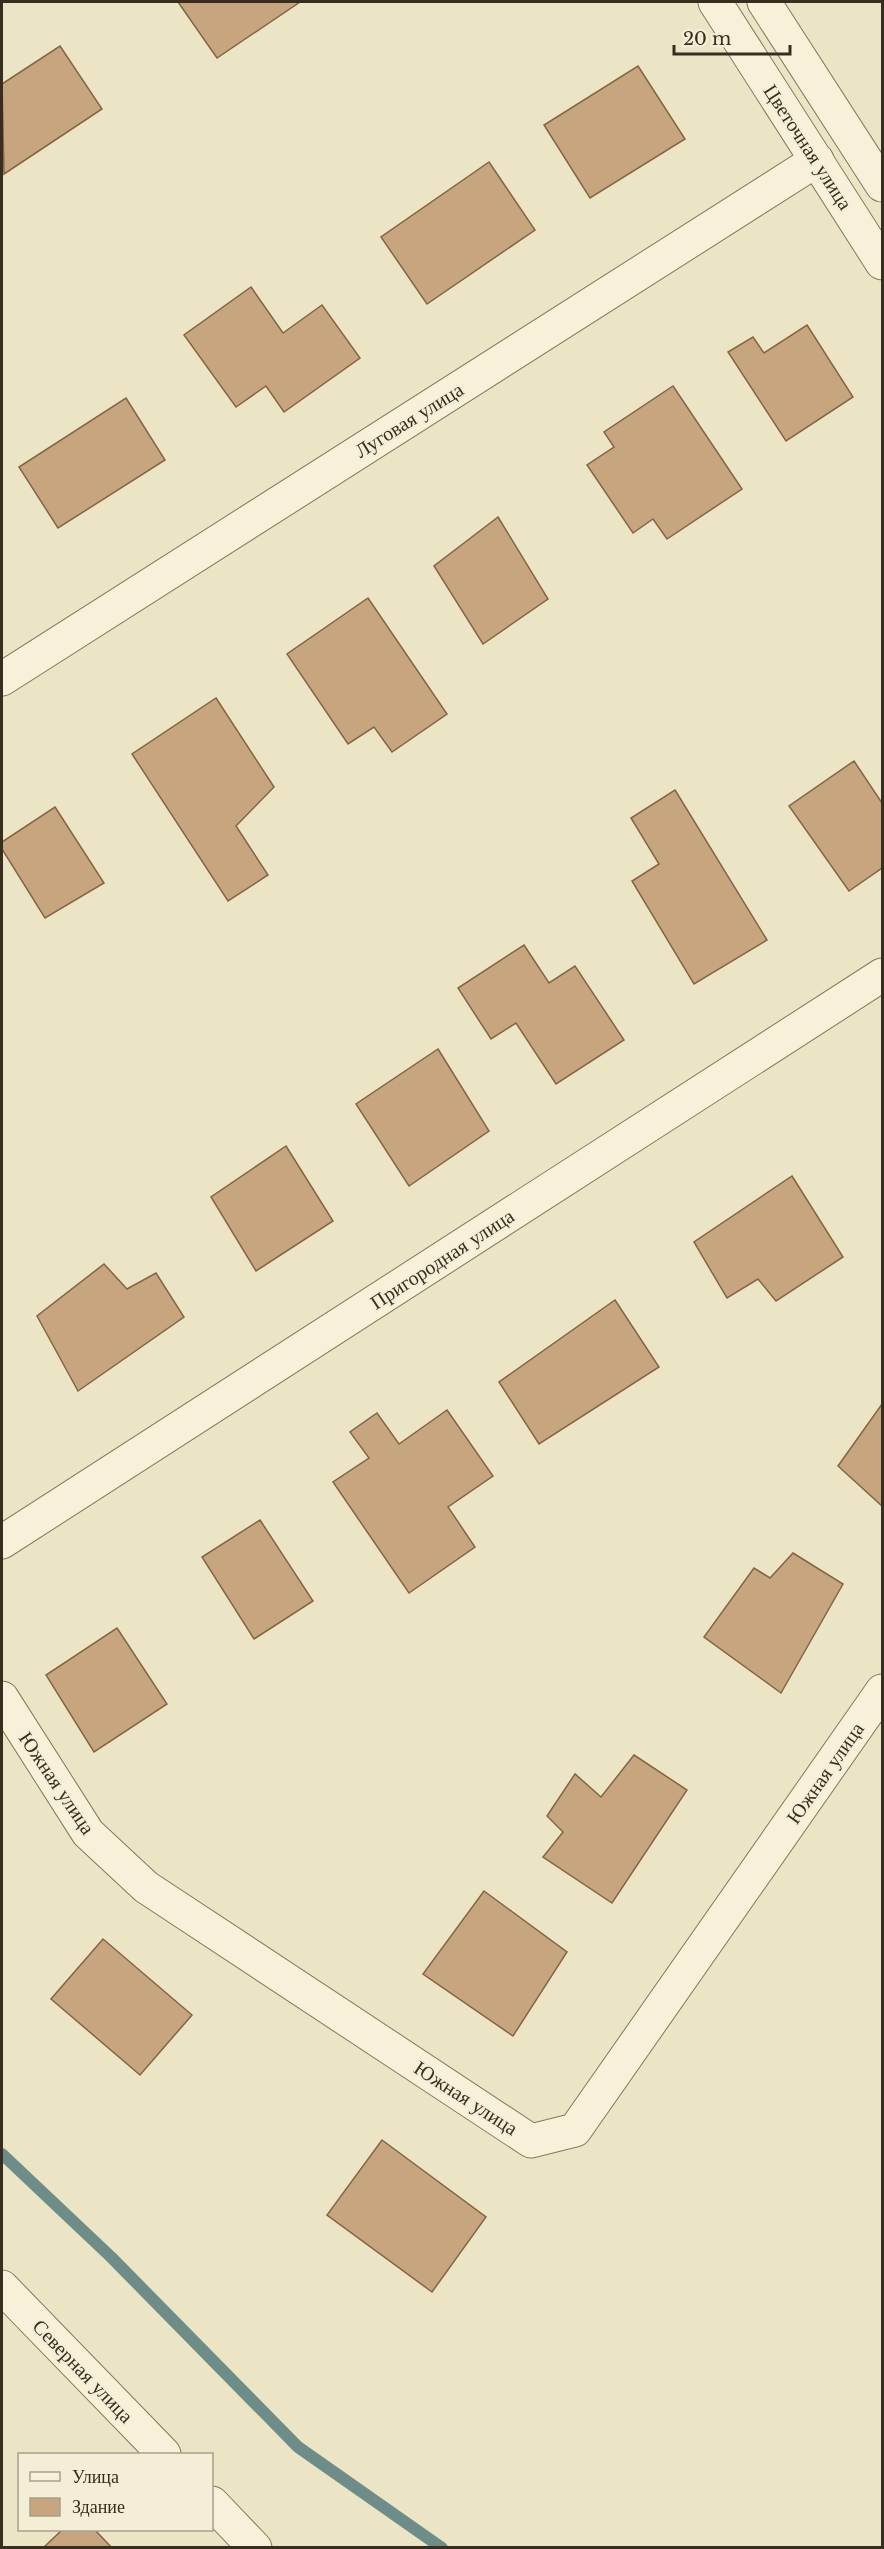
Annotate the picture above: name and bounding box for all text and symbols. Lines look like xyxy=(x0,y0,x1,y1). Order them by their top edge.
scale bar xyxy=(674,18,790,56)
text: 20 m xyxy=(683,28,731,50)
street label: Цветочная улица xyxy=(759,80,857,214)
street label: Луговая улица xyxy=(350,377,468,463)
street label: Пригородная улица xyxy=(366,1204,518,1314)
street label: Южная улица xyxy=(781,1717,869,1828)
street label: Южная улица xyxy=(14,1727,100,1839)
street label: Южная улица xyxy=(410,2056,522,2140)
street label: Северная улица xyxy=(28,2314,138,2428)
legend xyxy=(18,2453,213,2531)
text: Улица xyxy=(72,2466,119,2488)
text: Здание xyxy=(72,2496,125,2518)

